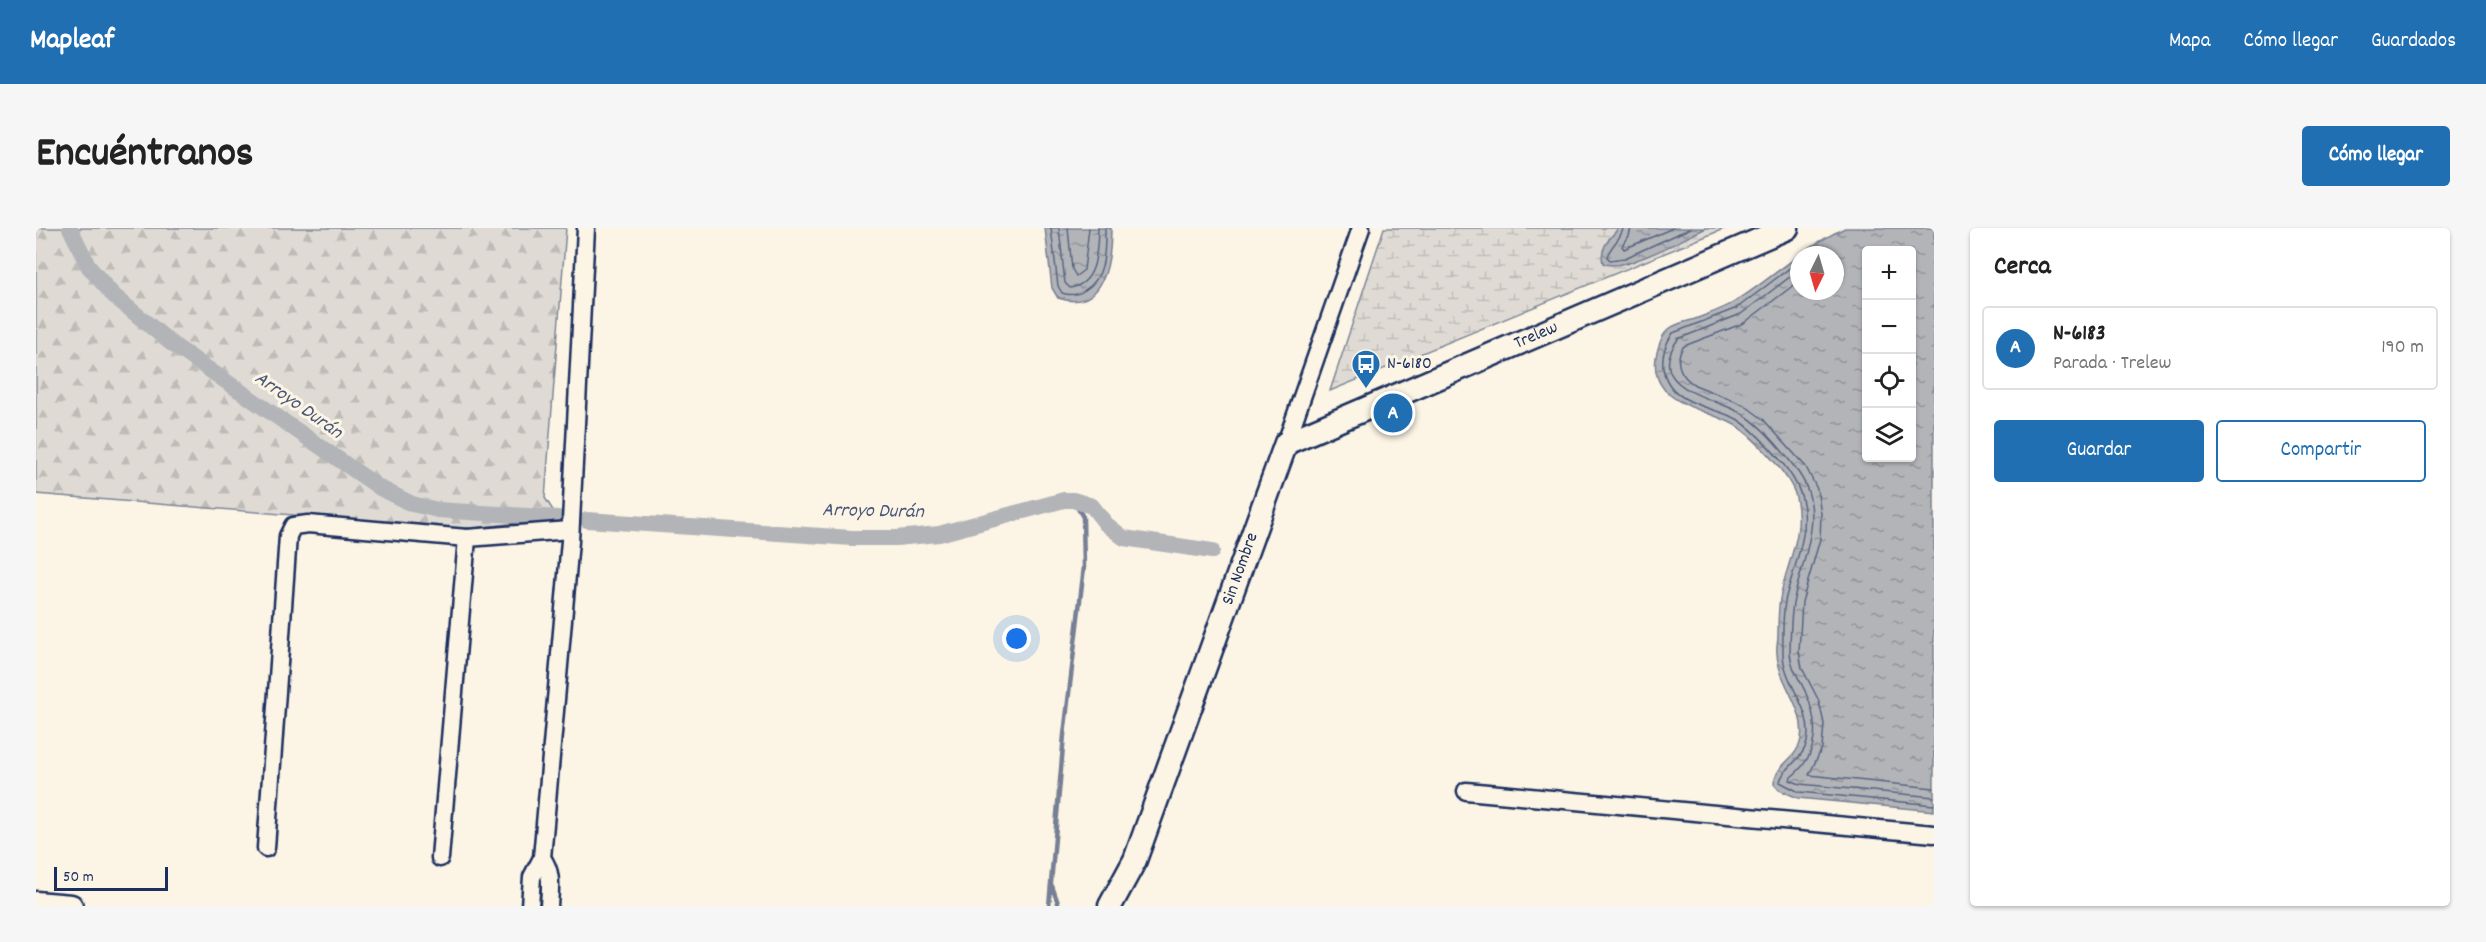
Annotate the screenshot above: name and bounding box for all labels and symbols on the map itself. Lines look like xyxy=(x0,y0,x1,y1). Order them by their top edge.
north arrow xyxy=(1790,246,1844,300)
street label: Trelew xyxy=(1510,315,1562,356)
bus stop icon: N-6180 xyxy=(1350,348,1382,390)
place label: N-6180 xyxy=(1387,352,1432,377)
water label: Arroyo Durán xyxy=(248,365,348,447)
pin: A xyxy=(1374,390,1412,435)
water label: Arroyo Durán xyxy=(822,497,925,527)
street label: Sin Nombre xyxy=(1216,529,1265,609)
your location xyxy=(1002,624,1031,653)
scale bar xyxy=(54,864,168,892)

